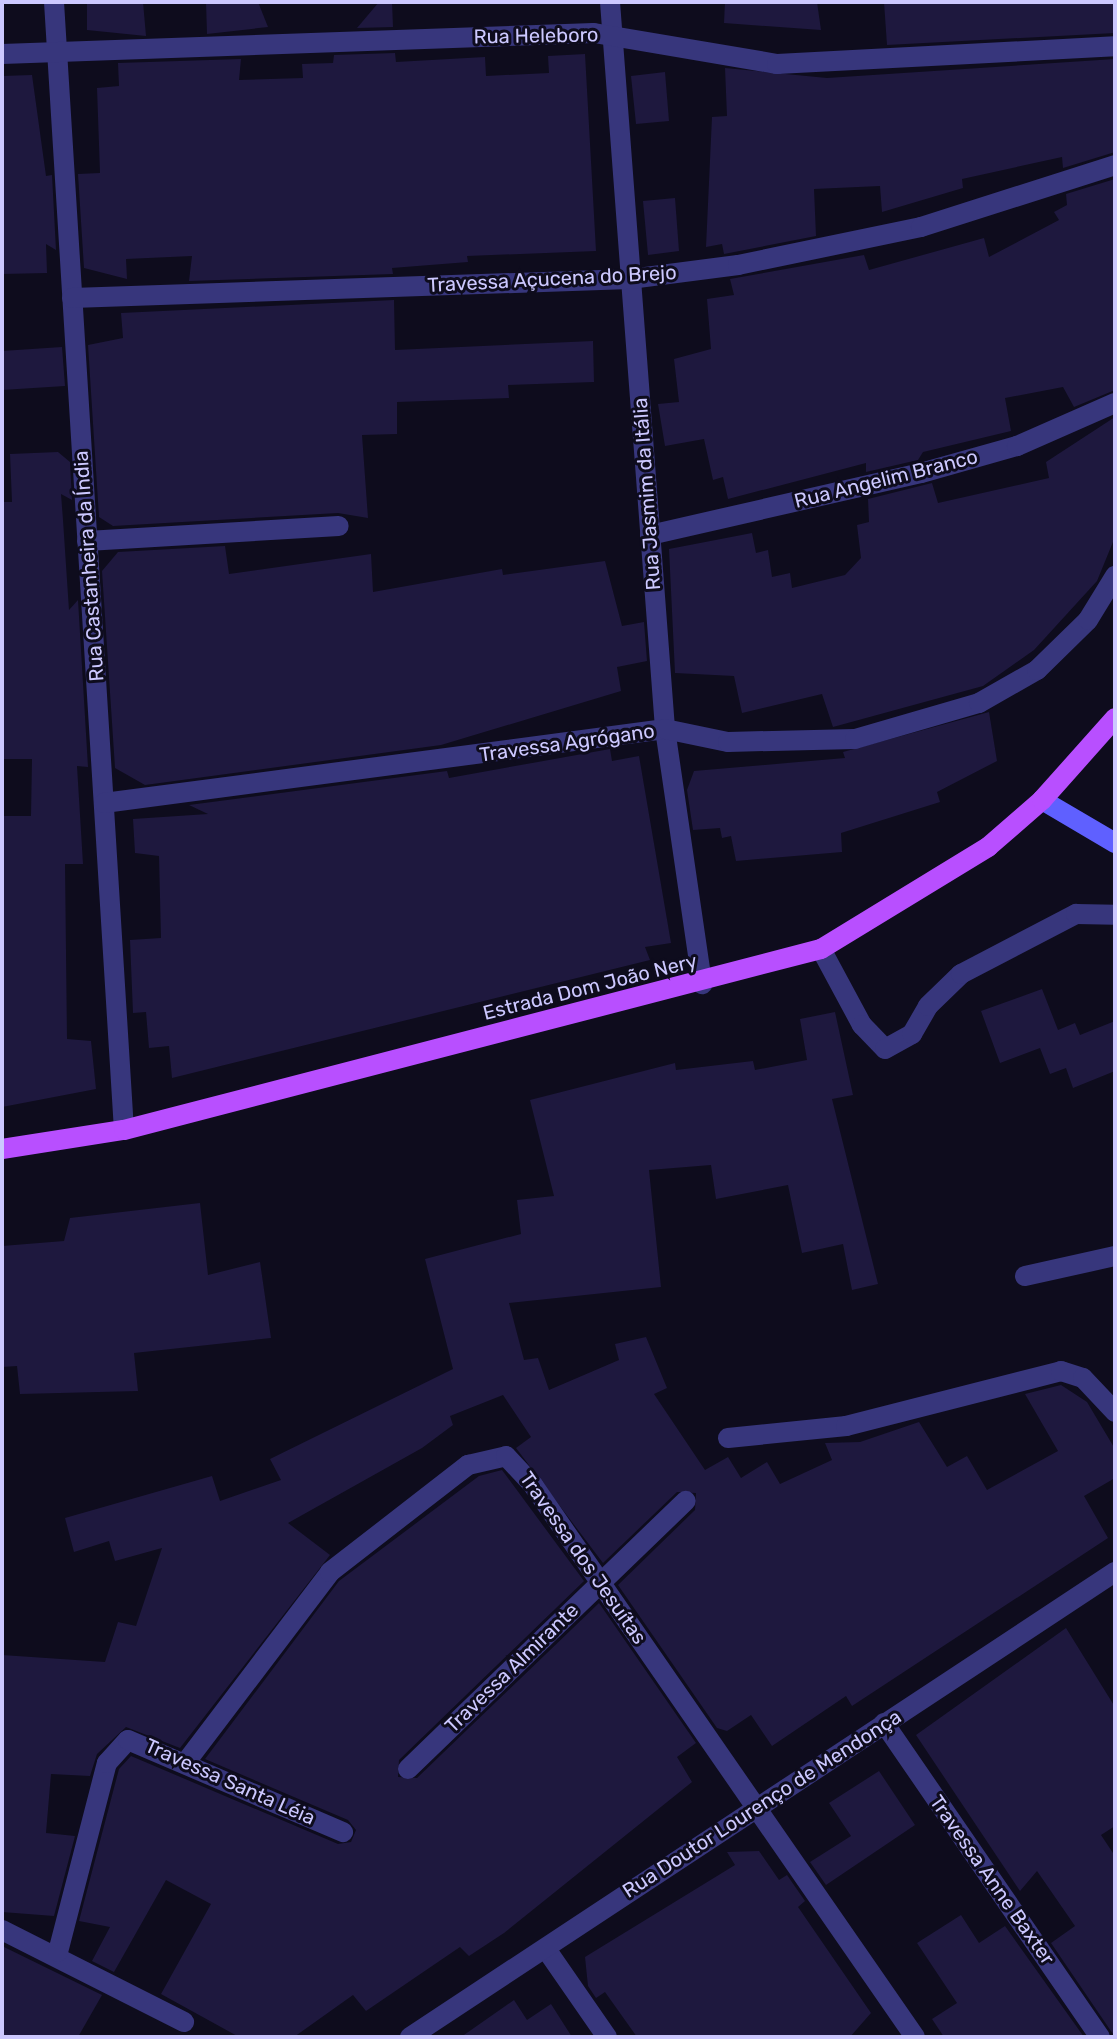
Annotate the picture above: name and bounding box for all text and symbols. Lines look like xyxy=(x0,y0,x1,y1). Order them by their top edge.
street label: Rua Heleboro xyxy=(473,23,599,49)
street label: Travessa Açucena do Brejo xyxy=(427,260,677,298)
street label: Rua Jasmim da Itália xyxy=(628,397,666,591)
street label: Rua Angelim Branco xyxy=(792,445,980,513)
street label: Rua Castanheira da Índia xyxy=(69,450,109,682)
street label: Travessa Agrógano xyxy=(478,719,656,767)
street label: Estrada Dom João Nery xyxy=(481,949,699,1025)
street label: Travessa dos Jesuítas xyxy=(514,1467,652,1649)
street label: Travessa Almirante xyxy=(440,1598,584,1738)
street label: Rua Doutor Lourenço de Mendonça xyxy=(618,1705,906,1903)
street label: Travessa Santa Léia xyxy=(141,1734,319,1830)
street label: Travessa Anne Baxter xyxy=(924,1790,1060,1970)

